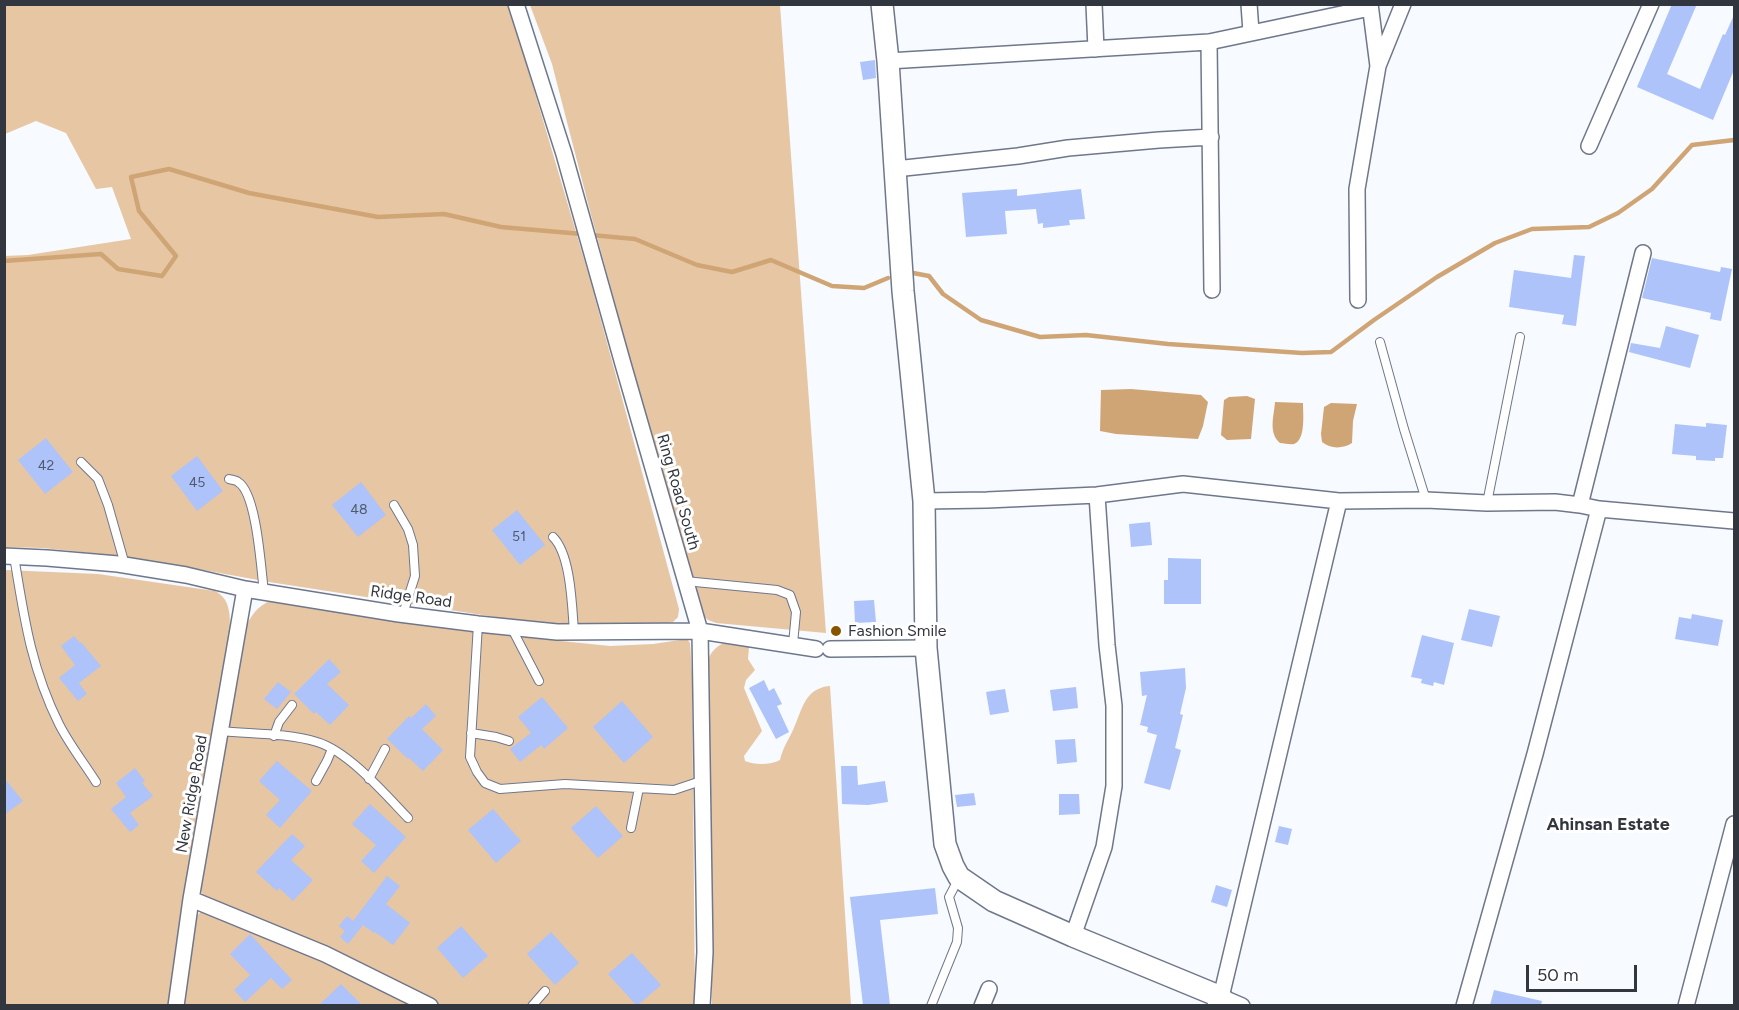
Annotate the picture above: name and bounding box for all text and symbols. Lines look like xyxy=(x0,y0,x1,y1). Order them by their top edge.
street label: Ring Road South xyxy=(652,432,704,552)
house number: 42 xyxy=(38,458,54,474)
house number: 45 xyxy=(189,475,205,491)
house number: 48 xyxy=(350,502,368,518)
house number: 51 xyxy=(512,529,526,545)
street label: Ridge Road xyxy=(369,582,453,612)
place label: Fashion Smile xyxy=(848,621,946,641)
marker: Fashion Smile xyxy=(829,624,843,638)
street label: New Ridge Road xyxy=(172,734,212,854)
district label: Ahinsan Estate xyxy=(1546,814,1670,836)
scale bar xyxy=(1529,953,1640,991)
text: 50 m xyxy=(1537,964,1579,986)

